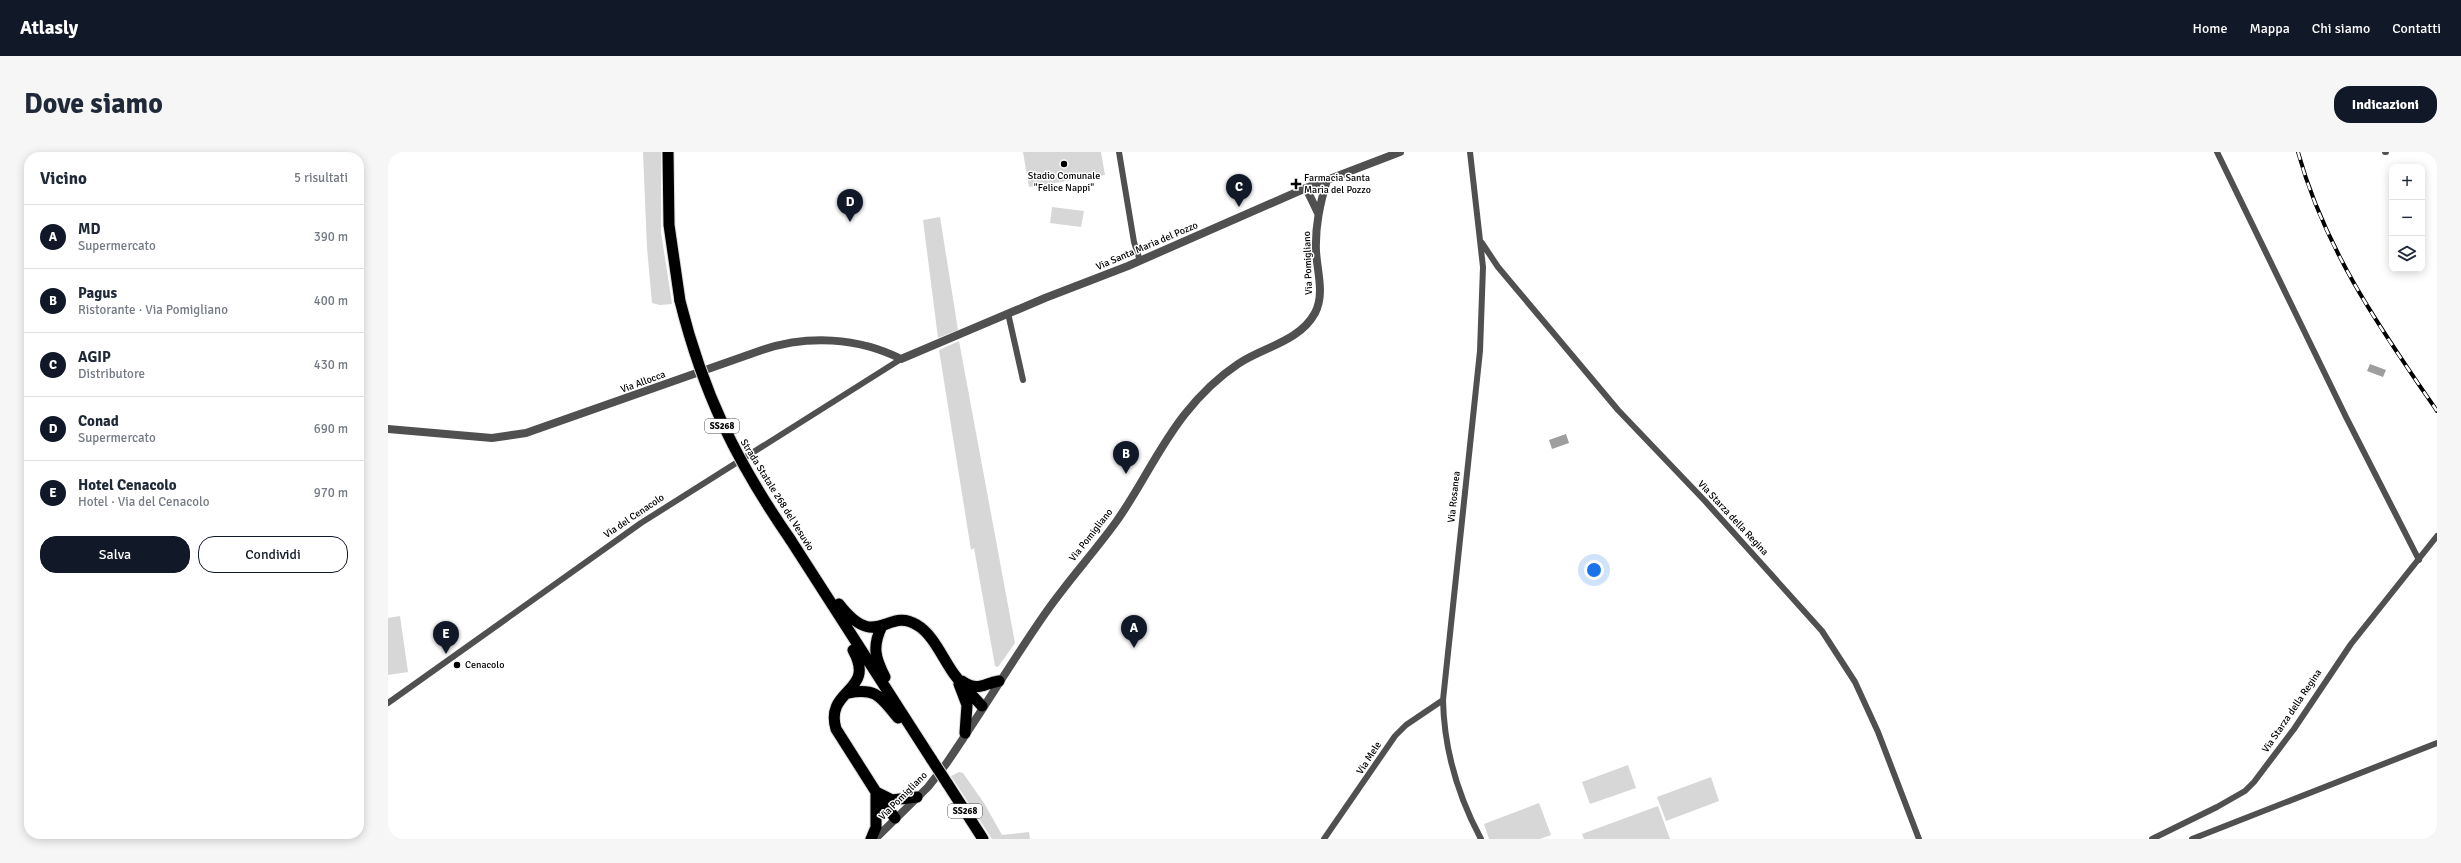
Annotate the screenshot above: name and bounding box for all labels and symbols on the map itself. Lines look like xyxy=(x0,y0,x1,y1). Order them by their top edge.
marker: Stadio Comunale "Felice Nappi" xyxy=(1059,159,1069,169)
place label: Stadio Comunale "Felice Nappi" xyxy=(1028,170,1100,194)
place label: Farmacia Santa Maria del Pozzo xyxy=(1304,172,1371,196)
pin: C xyxy=(1226,174,1252,207)
marker: Farmacia Santa Maria del Pozzo xyxy=(1291,179,1301,189)
pin: D xyxy=(837,189,863,222)
street label: Via Santa Maria del Pozzo xyxy=(1094,219,1200,273)
street label: Via Pomigliano xyxy=(1301,231,1315,295)
street label: Via Allocca xyxy=(619,368,667,396)
road number: SS268 xyxy=(705,419,739,433)
street label: Strada Statale 268 del Vesuvio xyxy=(738,437,816,553)
pin: B xyxy=(1113,441,1139,474)
street label: Via Rosanea xyxy=(1445,471,1463,523)
street label: Via Starza della Regina xyxy=(1695,478,1771,558)
street label: Via del Cenacolo xyxy=(601,491,667,541)
street label: Via Pomigliano xyxy=(1067,506,1115,564)
your location xyxy=(1584,560,1604,580)
pin: A xyxy=(1121,615,1147,648)
pin: E xyxy=(433,621,459,654)
place label: Cenacolo xyxy=(465,659,504,671)
marker: Cenacolo xyxy=(452,660,462,670)
street label: Via Starza della Regina xyxy=(2260,667,2324,755)
street label: Via Mele xyxy=(1354,739,1384,777)
street label: Via Pomigliano xyxy=(876,769,930,823)
road number: SS268 xyxy=(948,804,982,818)

